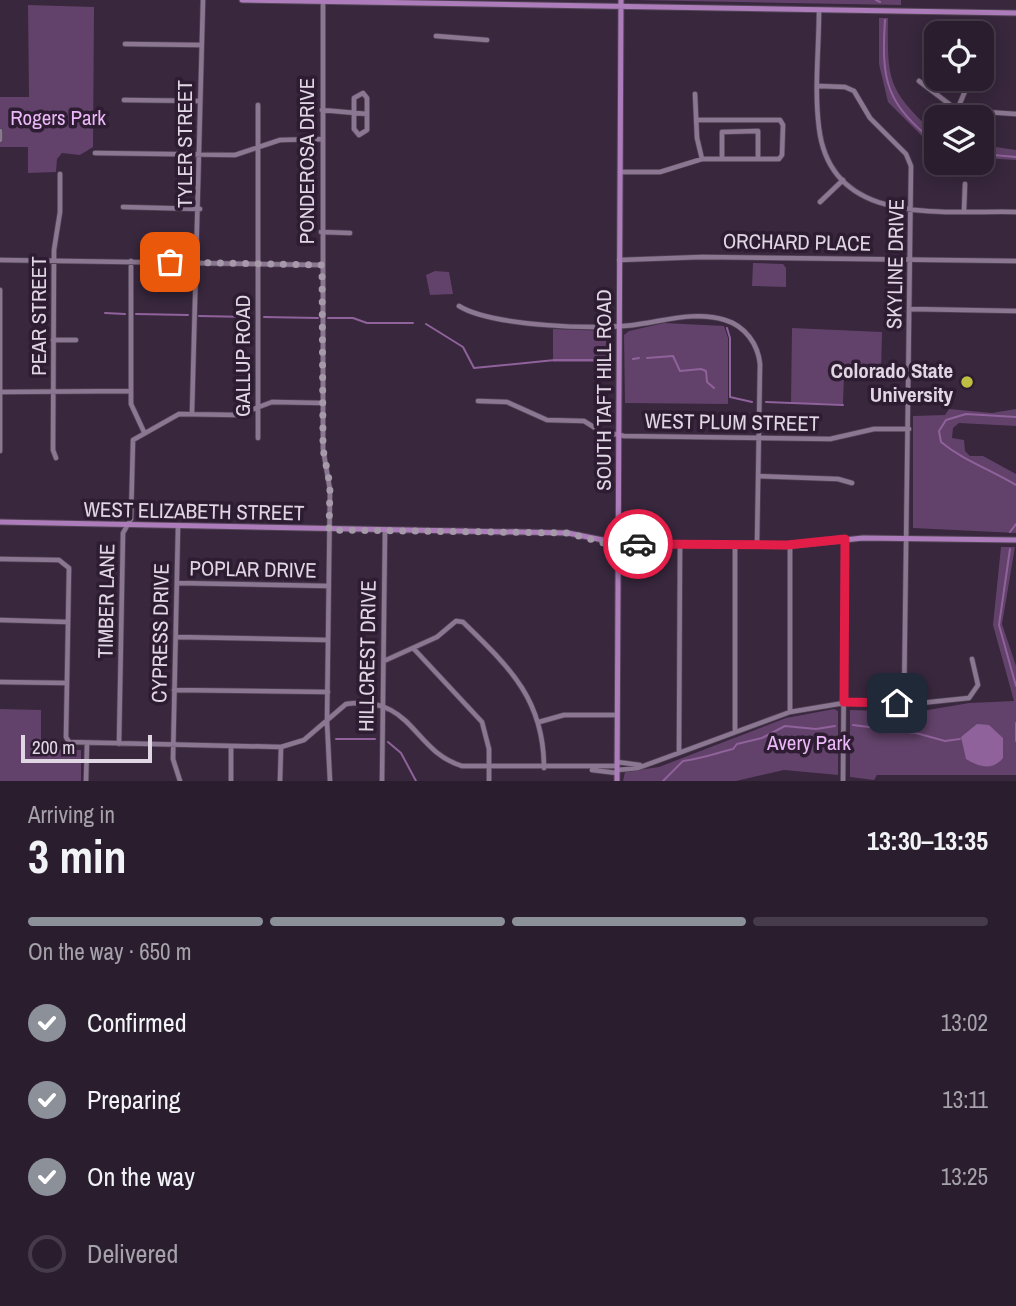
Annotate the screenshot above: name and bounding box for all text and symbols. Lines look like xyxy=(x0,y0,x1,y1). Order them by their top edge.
map controls xyxy=(924,21,994,175)
button: locate xyxy=(924,21,994,91)
street label: PONDEROSA DRIVE xyxy=(292,78,321,244)
street label: TYLER STREET xyxy=(170,79,199,208)
park label: Rogers Park xyxy=(10,103,106,132)
button: layers xyxy=(924,105,994,175)
street label: SKYLINE DRIVE xyxy=(879,199,911,329)
street label: ORCHARD PLACE xyxy=(723,226,871,258)
pin xyxy=(140,232,200,292)
icon: bag xyxy=(151,243,189,281)
street label: PEAR STREET xyxy=(24,256,53,376)
street label: SOUTH TAFT HILL ROAD xyxy=(589,289,618,491)
street label: GALLUP ROAD xyxy=(228,295,257,417)
place label: Colorado State University xyxy=(831,356,953,409)
marker: Colorado State University xyxy=(959,374,975,390)
street label: WEST PLUM STREET xyxy=(644,406,820,438)
street label: WEST ELIZABETH STREET xyxy=(83,495,305,527)
courier xyxy=(603,509,673,579)
icon: car xyxy=(619,525,657,563)
street label: TIMBER LANE xyxy=(91,543,121,659)
street label: POPLAR DRIVE xyxy=(189,553,317,585)
street label: CYPRESS DRIVE xyxy=(144,563,176,703)
street label: HILLCREST DRIVE xyxy=(351,580,383,732)
pin xyxy=(867,673,927,733)
icon: home xyxy=(878,684,916,722)
park label: Avery Park xyxy=(766,728,851,757)
scale bar xyxy=(21,732,152,764)
text: 200 m xyxy=(32,734,75,760)
text: Arriving in xyxy=(28,799,115,830)
text: 13:30–13:35 xyxy=(867,823,988,858)
text: 3 min xyxy=(28,825,127,887)
text: On the way · 650 m xyxy=(28,936,192,967)
icon: check xyxy=(28,1004,66,1042)
text: Confirmed xyxy=(87,1005,187,1040)
text: 13:02 xyxy=(941,1007,988,1038)
icon: check xyxy=(28,1081,66,1119)
text: Preparing xyxy=(87,1082,181,1117)
text: 13:11 xyxy=(942,1084,988,1115)
icon: check xyxy=(28,1158,66,1196)
text: On the way xyxy=(87,1159,195,1194)
text: 13:25 xyxy=(941,1161,988,1192)
text: Delivered xyxy=(87,1236,178,1271)

